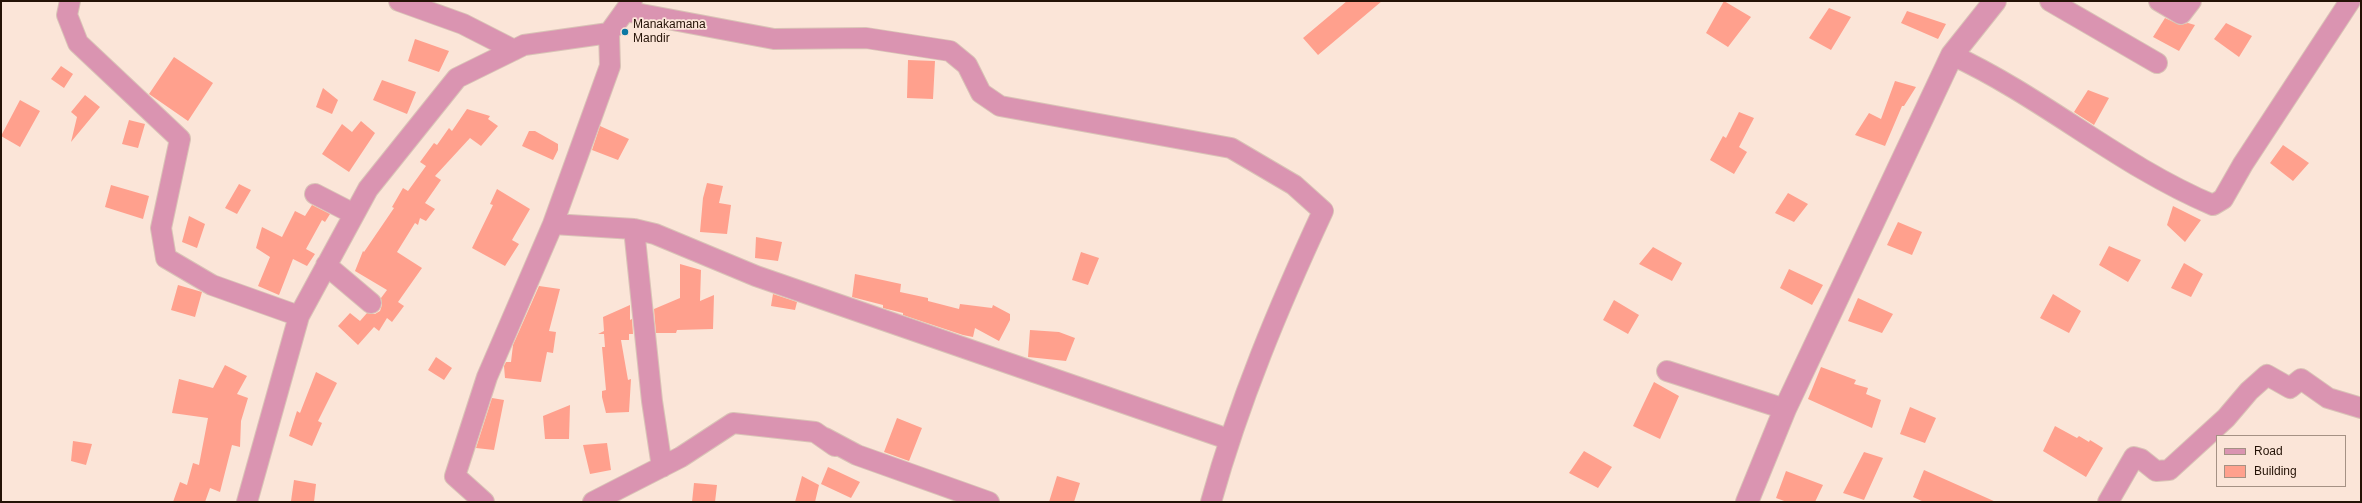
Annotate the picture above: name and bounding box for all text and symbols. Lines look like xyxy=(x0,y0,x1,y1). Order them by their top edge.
place label: Manakamana Mandir xyxy=(633,18,706,46)
marker: Manakamana Mandir xyxy=(620,27,630,37)
legend xyxy=(2216,435,2346,487)
text: Road xyxy=(2254,444,2283,458)
text: Building xyxy=(2254,464,2297,478)

